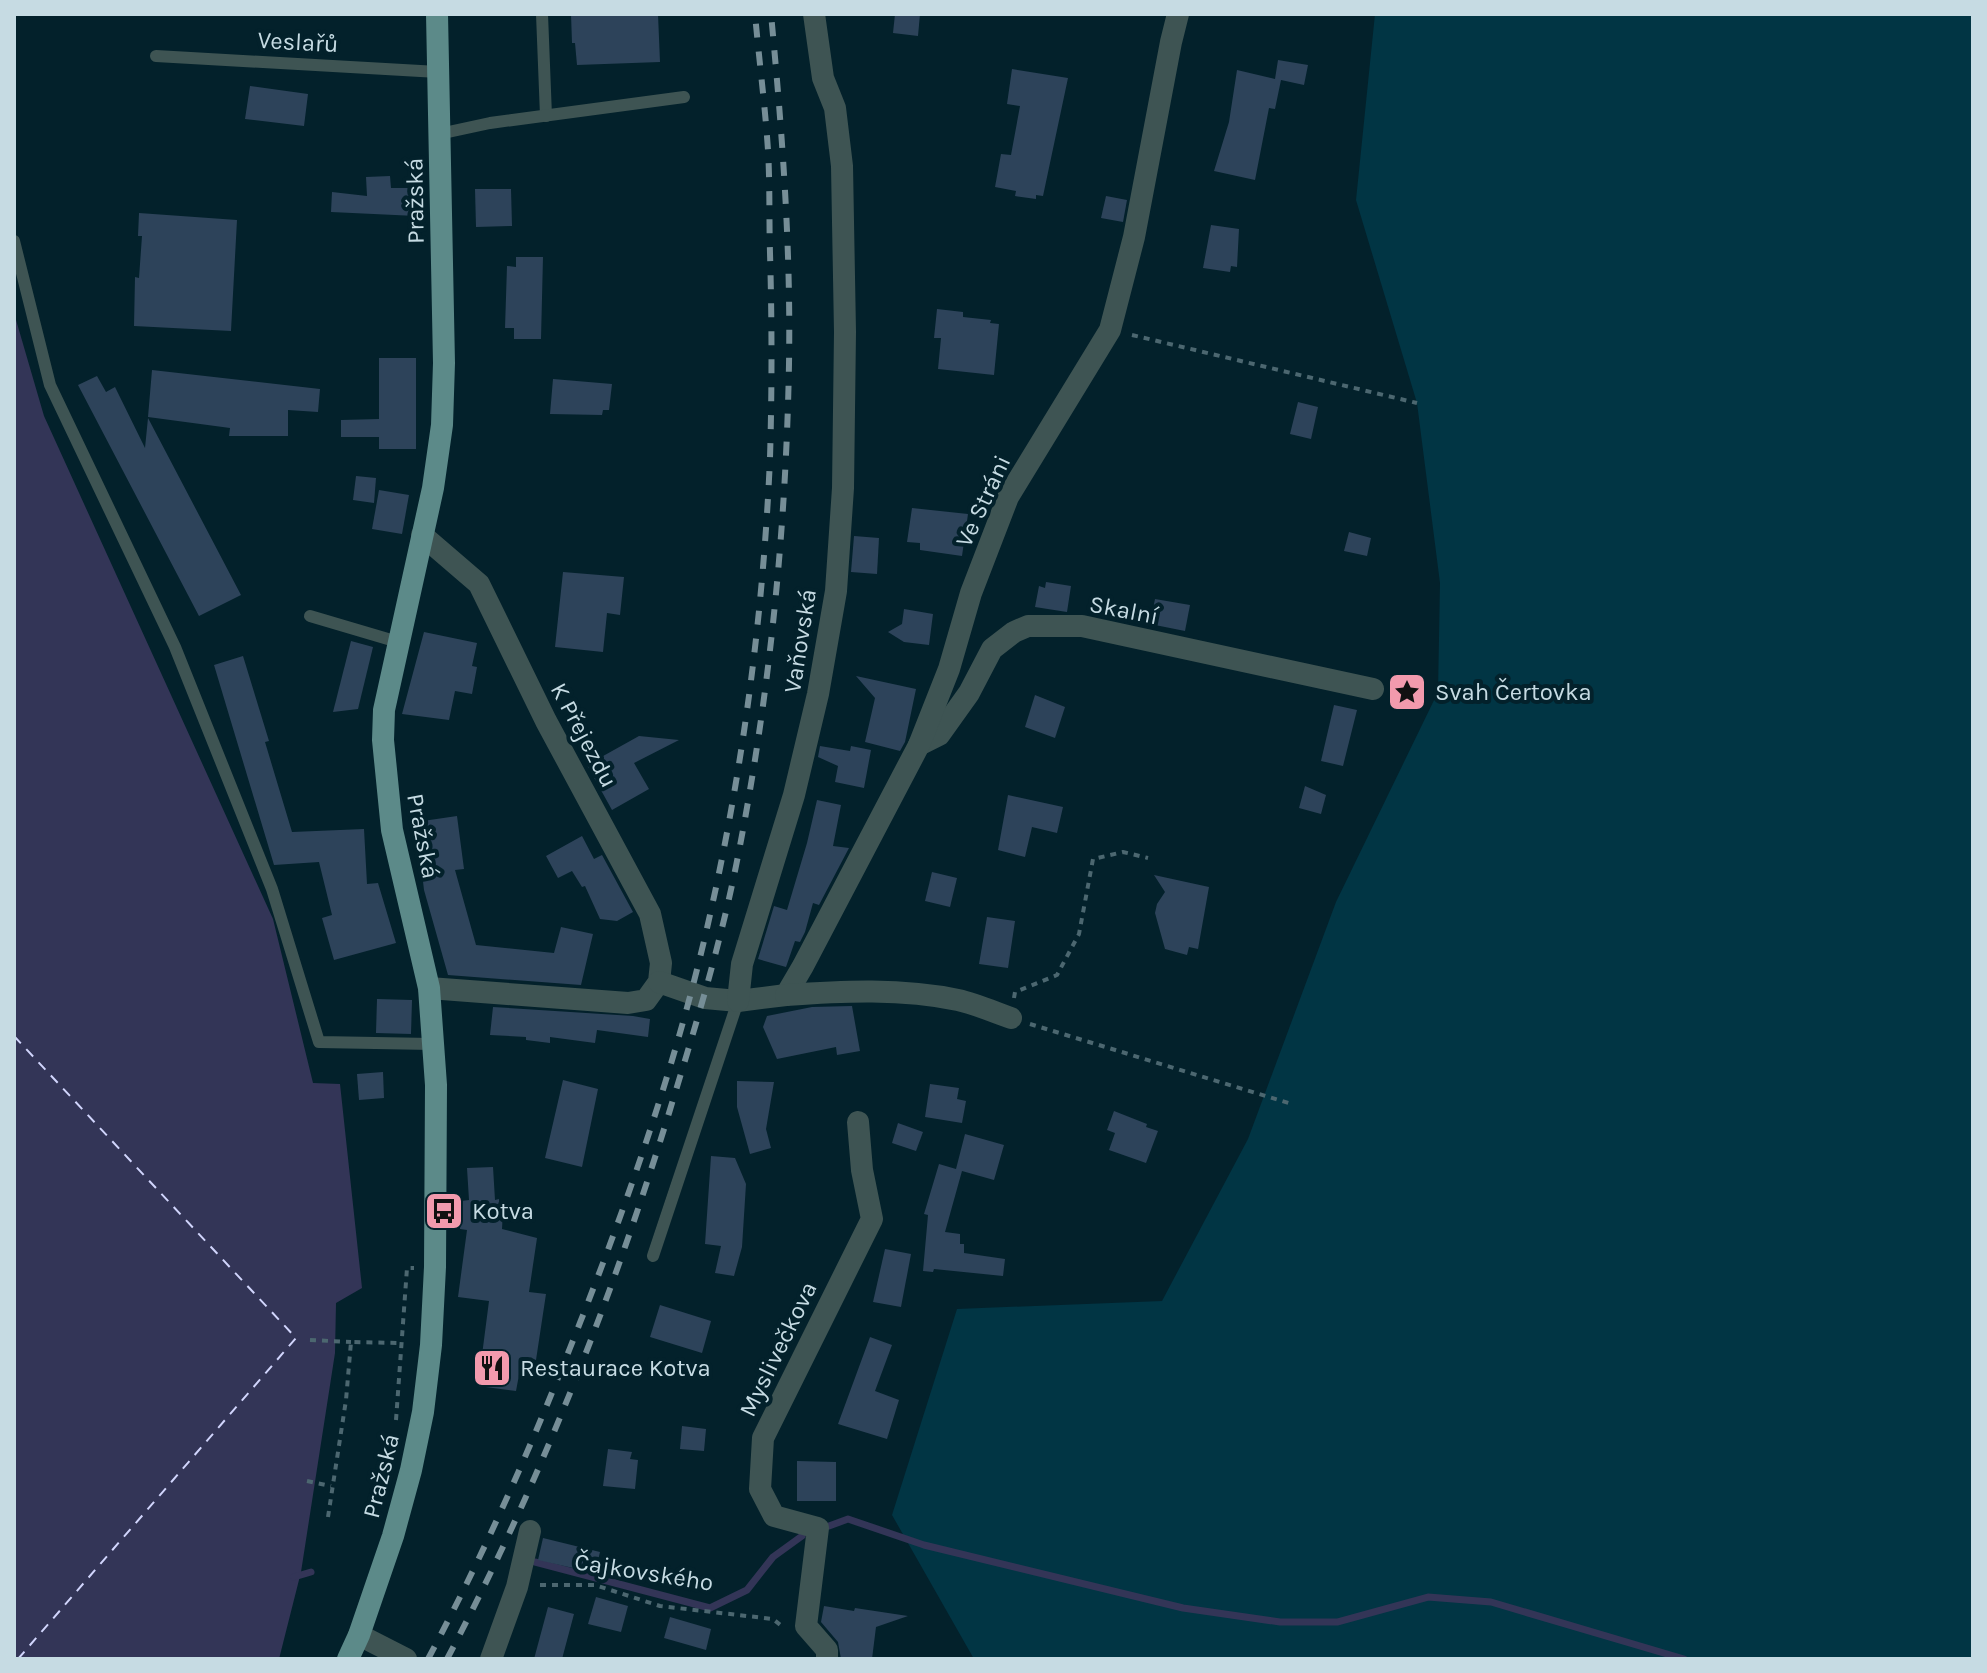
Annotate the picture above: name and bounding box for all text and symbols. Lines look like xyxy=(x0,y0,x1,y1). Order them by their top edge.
street label: Veslařů xyxy=(257,26,339,58)
street label: Pražská xyxy=(400,158,430,244)
street label: Ve Stráni xyxy=(950,451,1016,551)
street label: Vaňovská xyxy=(778,587,822,695)
street label: Skalní xyxy=(1087,590,1162,631)
place icon: Svah Čertovka xyxy=(1386,671,1428,713)
place label: Svah Čertovka xyxy=(1435,677,1592,706)
street label: K Přejezdu xyxy=(545,678,623,792)
street label: Pražská xyxy=(401,791,445,881)
bus stop icon: Kotva xyxy=(423,1190,465,1232)
place label: Kotva xyxy=(472,1197,534,1225)
street label: Myslivečkova xyxy=(733,1277,823,1421)
restaurant icon: Restaurace Kotva xyxy=(471,1347,513,1389)
place label: Restaurace Kotva xyxy=(520,1354,711,1382)
street label: Pražská xyxy=(357,1431,405,1521)
street label: Čajkovského xyxy=(573,1546,716,1597)

